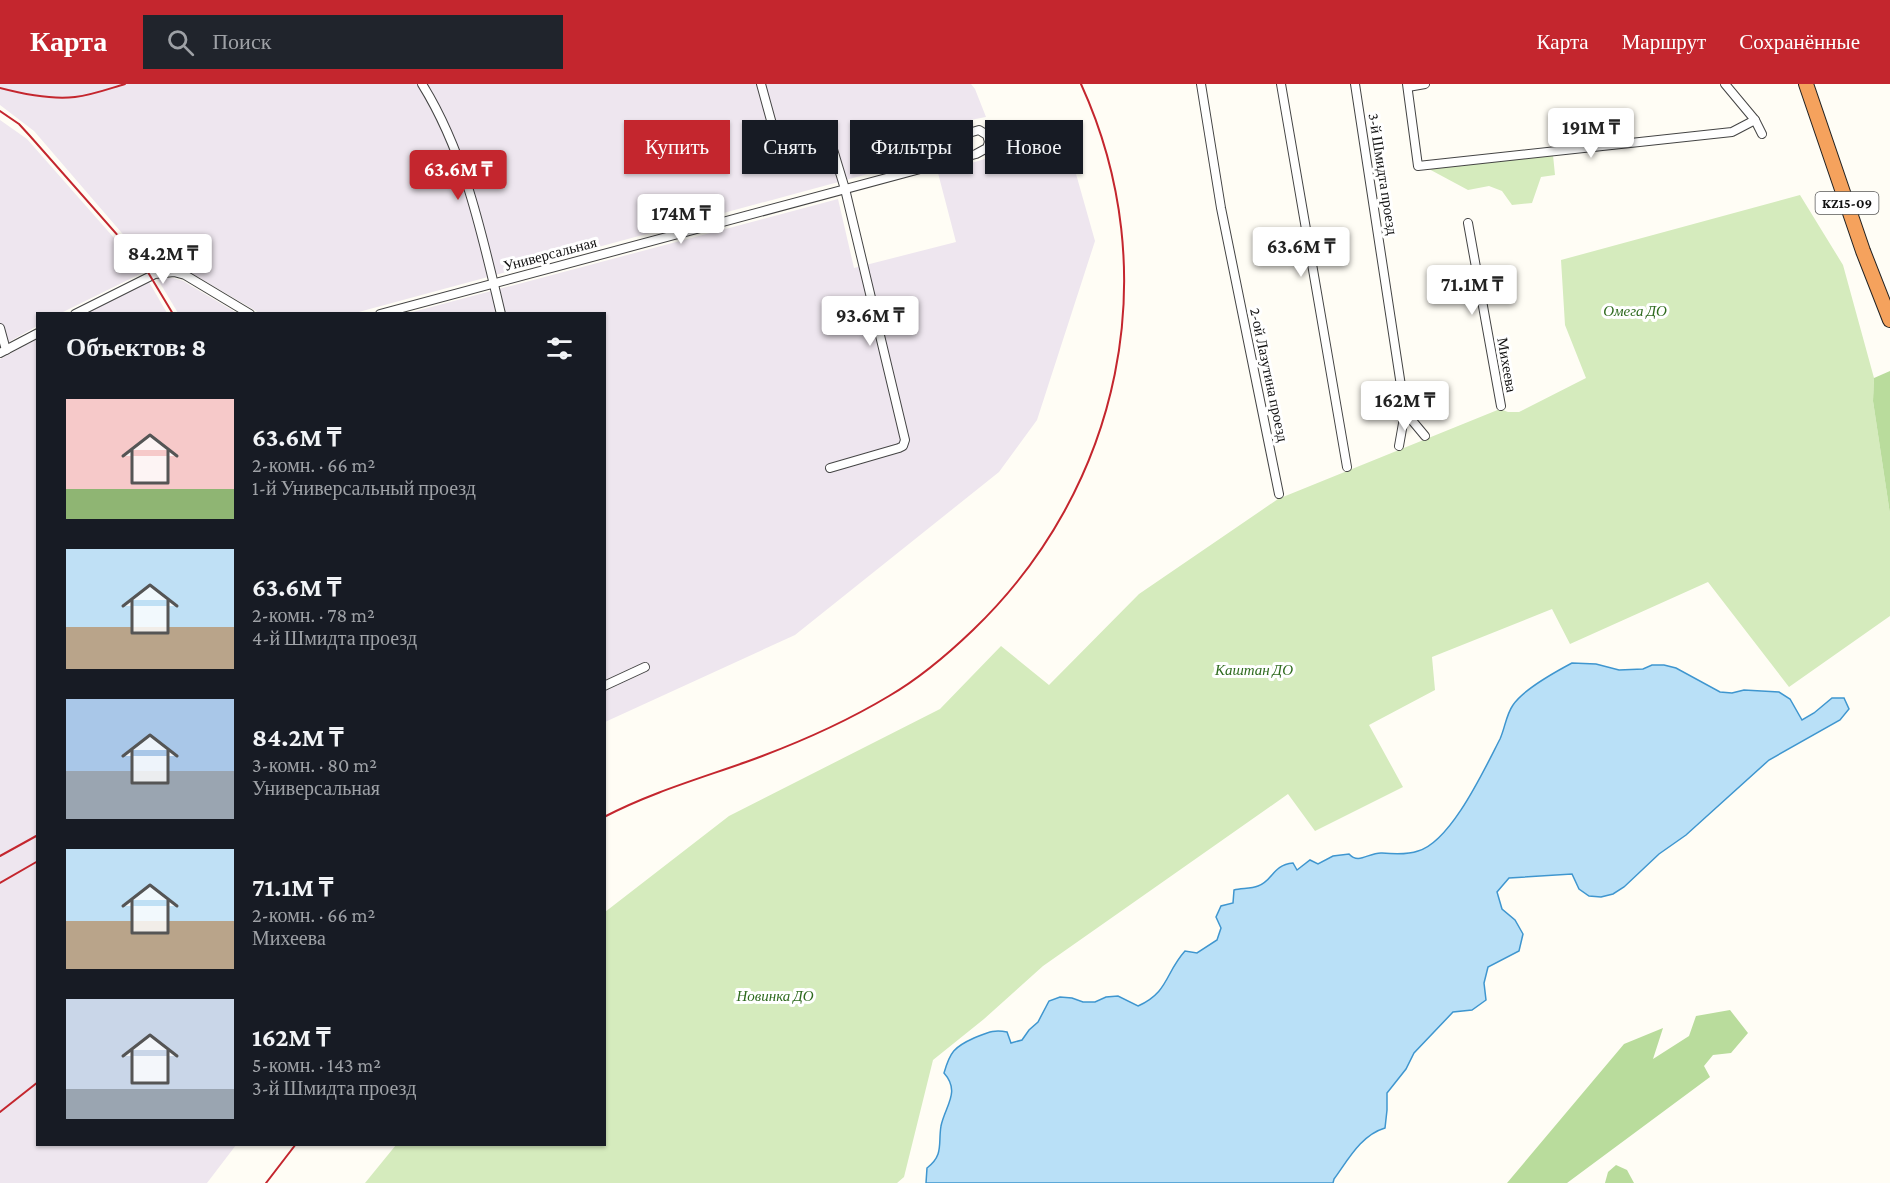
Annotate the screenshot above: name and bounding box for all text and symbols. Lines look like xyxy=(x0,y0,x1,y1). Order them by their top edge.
search box xyxy=(143,15,563,69)
text: Карта xyxy=(30,26,107,57)
icon: search xyxy=(164,26,197,59)
text: Поиск xyxy=(212,29,271,54)
text: Карта xyxy=(1537,30,1589,54)
text: Маршрут xyxy=(1622,30,1706,54)
text: Сохранённые xyxy=(1739,30,1860,54)
pin: 191M ₸ xyxy=(1542,108,1640,159)
street label: 3-й Шмидта проезд xyxy=(1365,112,1401,236)
text: 191M ₸ xyxy=(1562,116,1620,138)
chip: Купить xyxy=(624,120,730,174)
chip: Снять xyxy=(742,120,838,174)
chip: Фильтры xyxy=(850,120,973,174)
chip: Новое xyxy=(985,120,1083,174)
pin: 63.6M ₸ xyxy=(403,150,513,201)
text: 63.6M ₸ xyxy=(424,158,492,180)
road number: KZ15-09 xyxy=(1816,192,1878,214)
pin: 174M ₸ xyxy=(632,194,730,245)
text: 174M ₸ xyxy=(651,202,711,224)
pin: 63.6M ₸ xyxy=(1246,227,1356,278)
pin: 84.2M ₸ xyxy=(108,234,218,285)
street label: Универсальная xyxy=(502,234,599,274)
text: 63.6M ₸ xyxy=(1267,235,1335,257)
text: 84.2M ₸ xyxy=(128,242,198,264)
pin: 71.1M ₸ xyxy=(1417,265,1527,316)
text: 71.1M ₸ xyxy=(1441,273,1503,295)
pin: 93.6M ₸ xyxy=(815,296,925,347)
park label: Омега ДО xyxy=(1603,303,1667,319)
text: 93.6M ₸ xyxy=(836,304,904,326)
street label: 2-ой Лазутина проезд xyxy=(1247,307,1291,444)
icon: filters xyxy=(543,332,576,365)
text: Объектов: 8 xyxy=(66,333,206,362)
street label: Михеева xyxy=(1494,336,1520,394)
pin: 162M ₸ xyxy=(1356,381,1454,432)
text: 162M ₸ xyxy=(1375,389,1435,411)
icon: home xyxy=(114,423,186,495)
text: 63.6M ₸ xyxy=(252,423,341,452)
text: 2-комн. · 66 m² xyxy=(252,454,375,476)
text: 1-й Универсальный проезд xyxy=(252,477,476,499)
icon: home xyxy=(114,573,186,645)
text: 63.6M ₸ xyxy=(252,573,341,602)
text: 2-комн. · 78 m² xyxy=(252,604,375,626)
text: 4-й Шмидта проезд xyxy=(252,627,417,649)
park label: Каштан ДО xyxy=(1214,662,1293,678)
icon: home xyxy=(114,723,186,795)
text: 84.2M ₸ xyxy=(252,723,343,752)
text: 3-комн. · 80 m² xyxy=(252,754,377,776)
text: Универсальная xyxy=(252,777,380,799)
icon: home xyxy=(114,873,186,945)
text: 71.1M ₸ xyxy=(252,873,333,902)
text: 2-комн. · 66 m² xyxy=(252,904,375,926)
text: Михеева xyxy=(252,927,326,949)
park label: Новинка ДО xyxy=(735,988,814,1004)
icon: home xyxy=(114,1023,186,1095)
text: 162M ₸ xyxy=(252,1023,330,1052)
text: 5-комн. · 143 m² xyxy=(252,1054,381,1076)
text: 3-й Шмидта проезд xyxy=(252,1077,416,1099)

